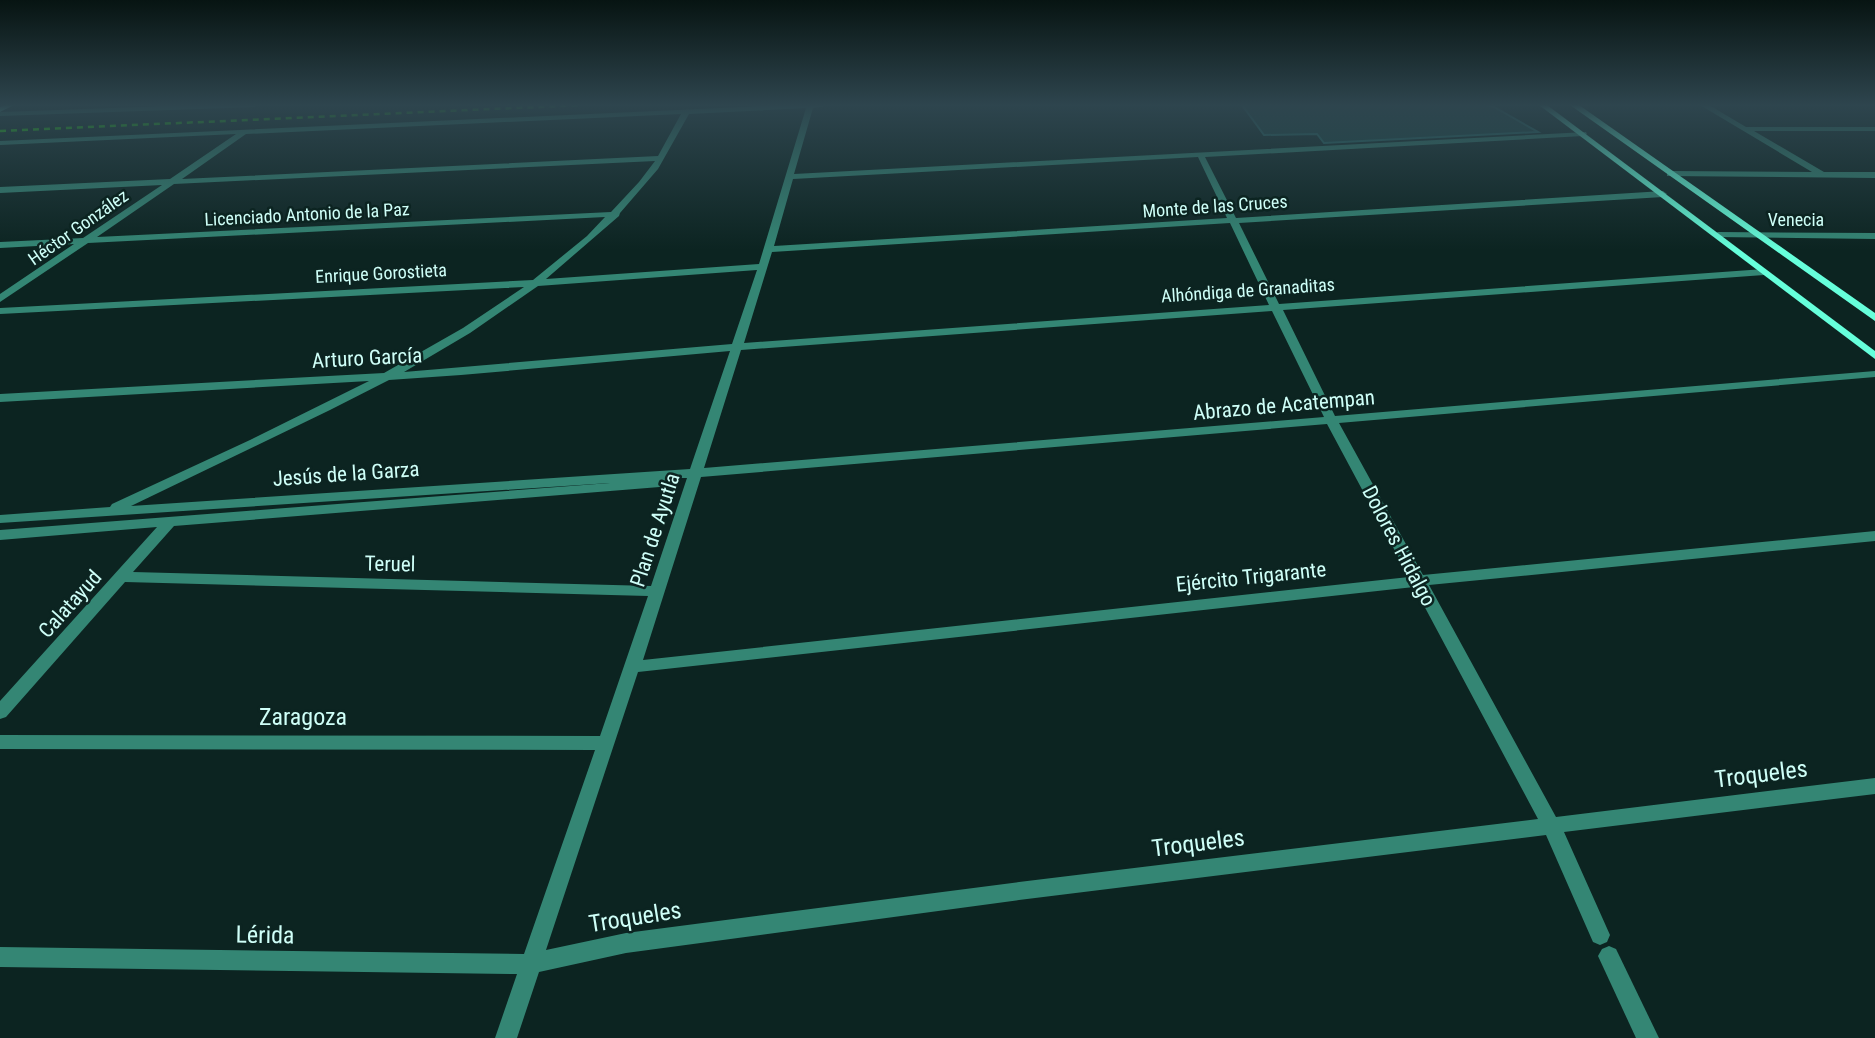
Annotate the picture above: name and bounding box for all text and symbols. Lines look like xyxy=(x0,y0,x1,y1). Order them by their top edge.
street label: Héctor González xyxy=(24,185,132,269)
street label: Monte de las Cruces xyxy=(1142,190,1288,222)
street label: Licenciado Antonio de la Paz xyxy=(204,198,410,230)
street label: Venecia xyxy=(1768,209,1824,230)
street label: Enrique Gorostieta xyxy=(315,259,447,287)
street label: Alhóndiga de Granaditas xyxy=(1160,273,1336,307)
street label: Arturo García xyxy=(311,343,423,373)
street label: Abrazo de Acatempan xyxy=(1192,385,1376,425)
street label: Jesús de la Garza xyxy=(272,457,420,491)
street label: Plan de Ayutla xyxy=(625,470,685,590)
street label: Dolores Hidalgo xyxy=(1357,482,1441,610)
street label: Teruel xyxy=(364,552,416,576)
street label: Ejército Trigarante xyxy=(1175,557,1327,597)
street label: Calatayud xyxy=(34,565,106,643)
street label: Zaragoza xyxy=(259,703,347,731)
street label: Troqueles xyxy=(1713,754,1809,794)
street label: Troqueles xyxy=(1150,823,1246,863)
street label: Troqueles xyxy=(587,896,683,938)
street label: Lérida xyxy=(235,920,295,950)

